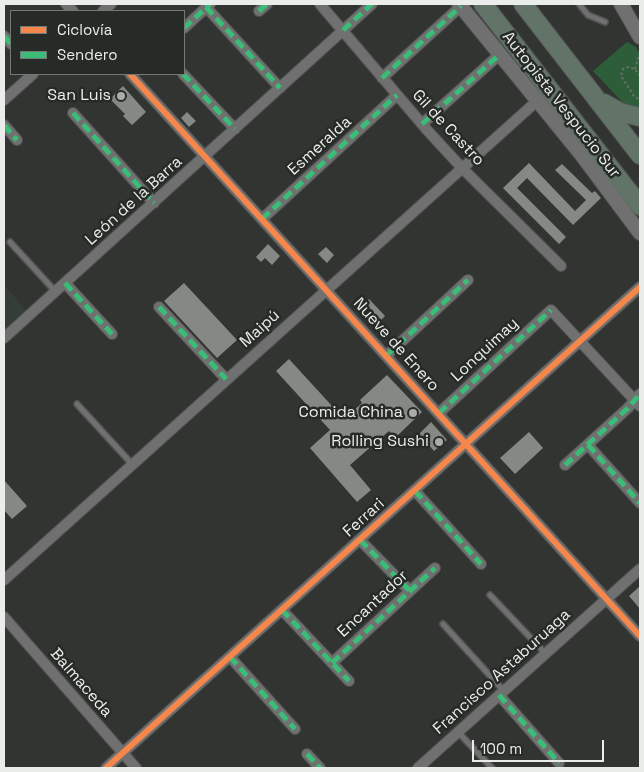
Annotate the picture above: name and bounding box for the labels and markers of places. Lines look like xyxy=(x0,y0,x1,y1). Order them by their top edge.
place label: San Luis xyxy=(47,86,111,106)
marker: San Luis xyxy=(115,90,127,102)
place label: Comida China xyxy=(299,403,403,423)
marker: Comida China xyxy=(407,407,419,419)
place label: Rolling Sushi xyxy=(331,432,429,452)
marker: Rolling Sushi xyxy=(433,436,445,448)

